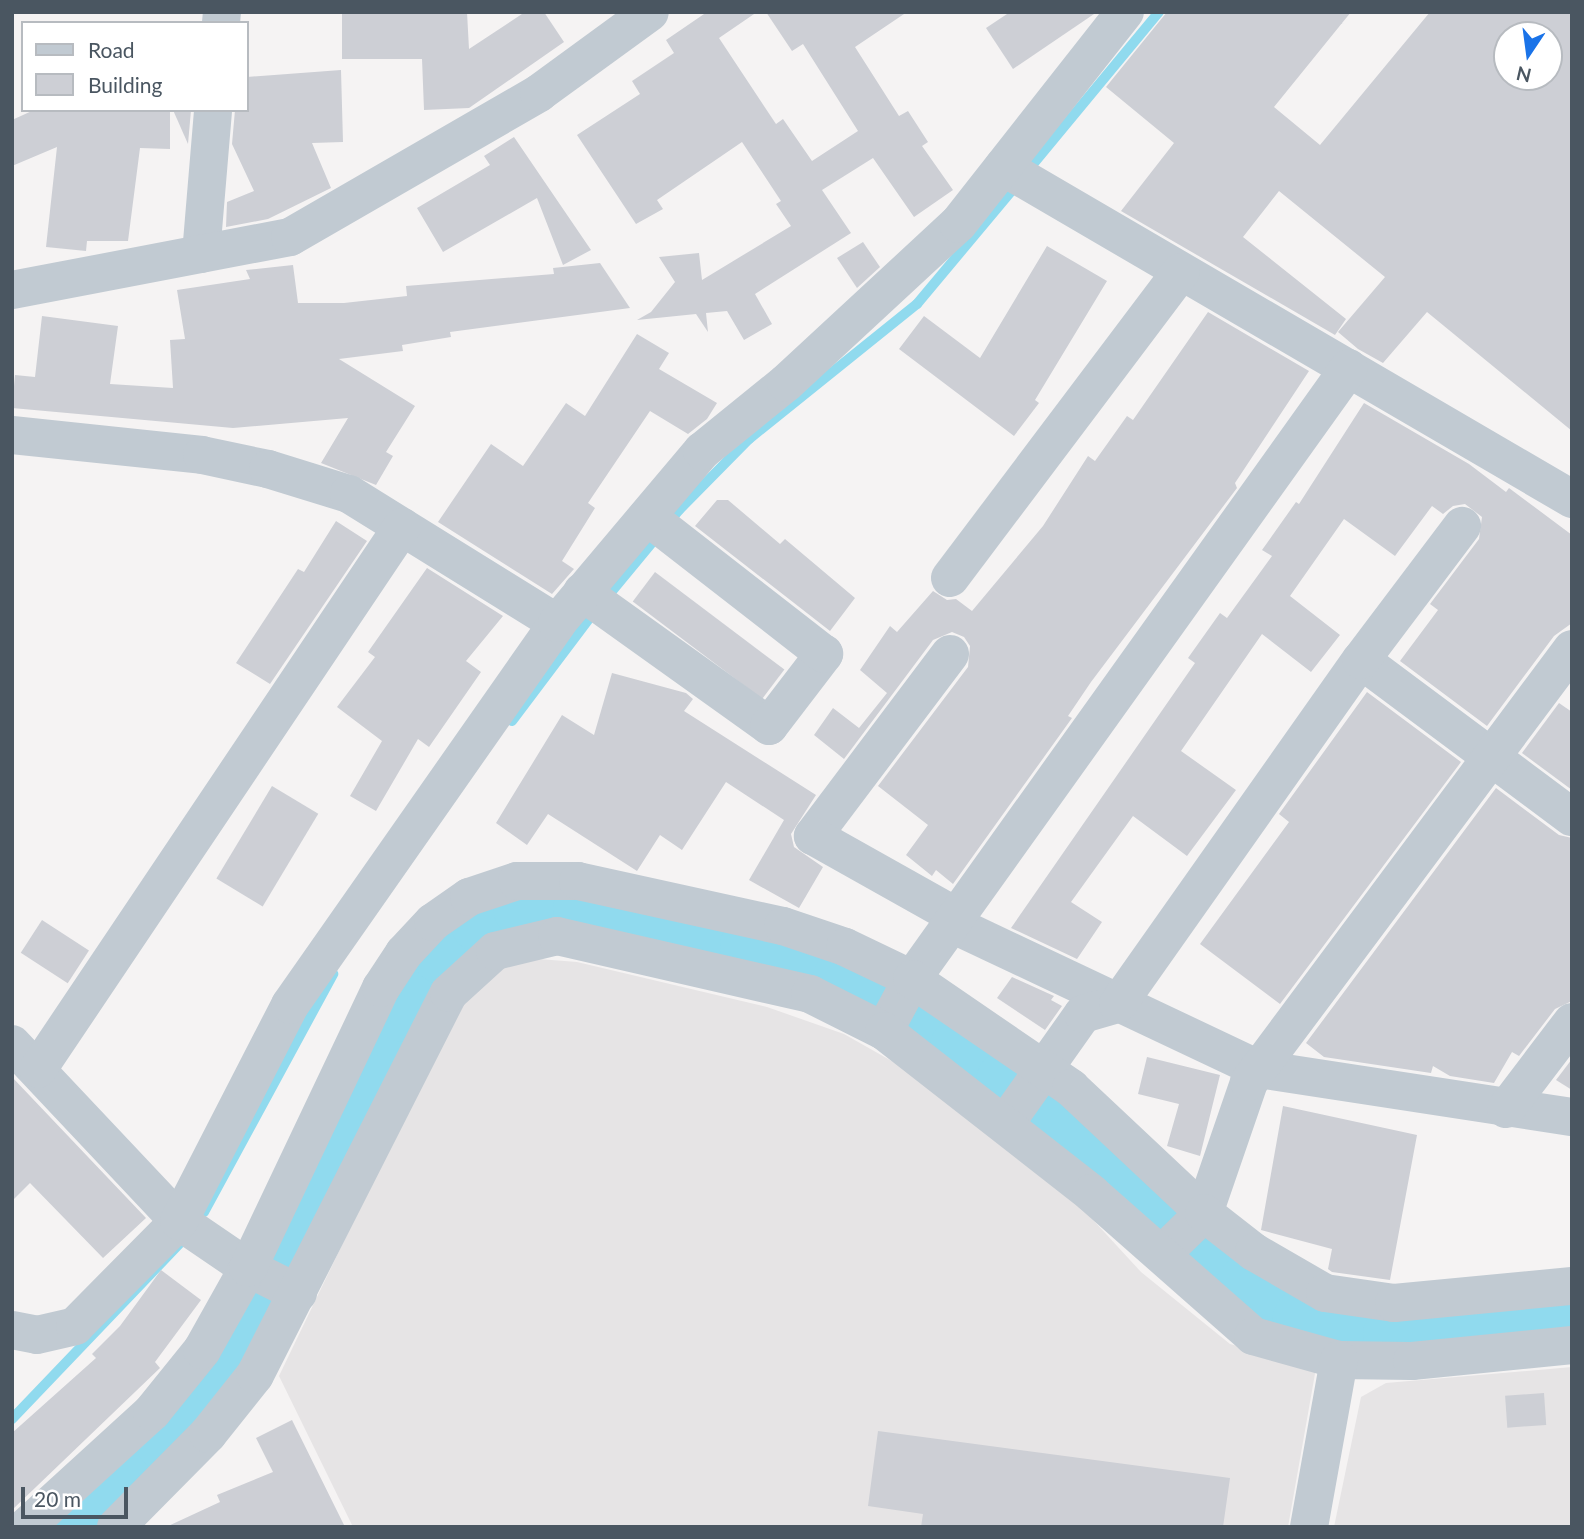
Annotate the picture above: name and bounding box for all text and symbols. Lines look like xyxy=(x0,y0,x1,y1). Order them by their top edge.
legend xyxy=(21,21,248,112)
north arrow xyxy=(1493,21,1563,91)
text: Road xyxy=(88,37,135,62)
text: N xyxy=(1514,62,1533,88)
text: Building xyxy=(88,72,163,97)
scale bar xyxy=(24,1472,131,1516)
text: 20 m xyxy=(34,1486,81,1511)

